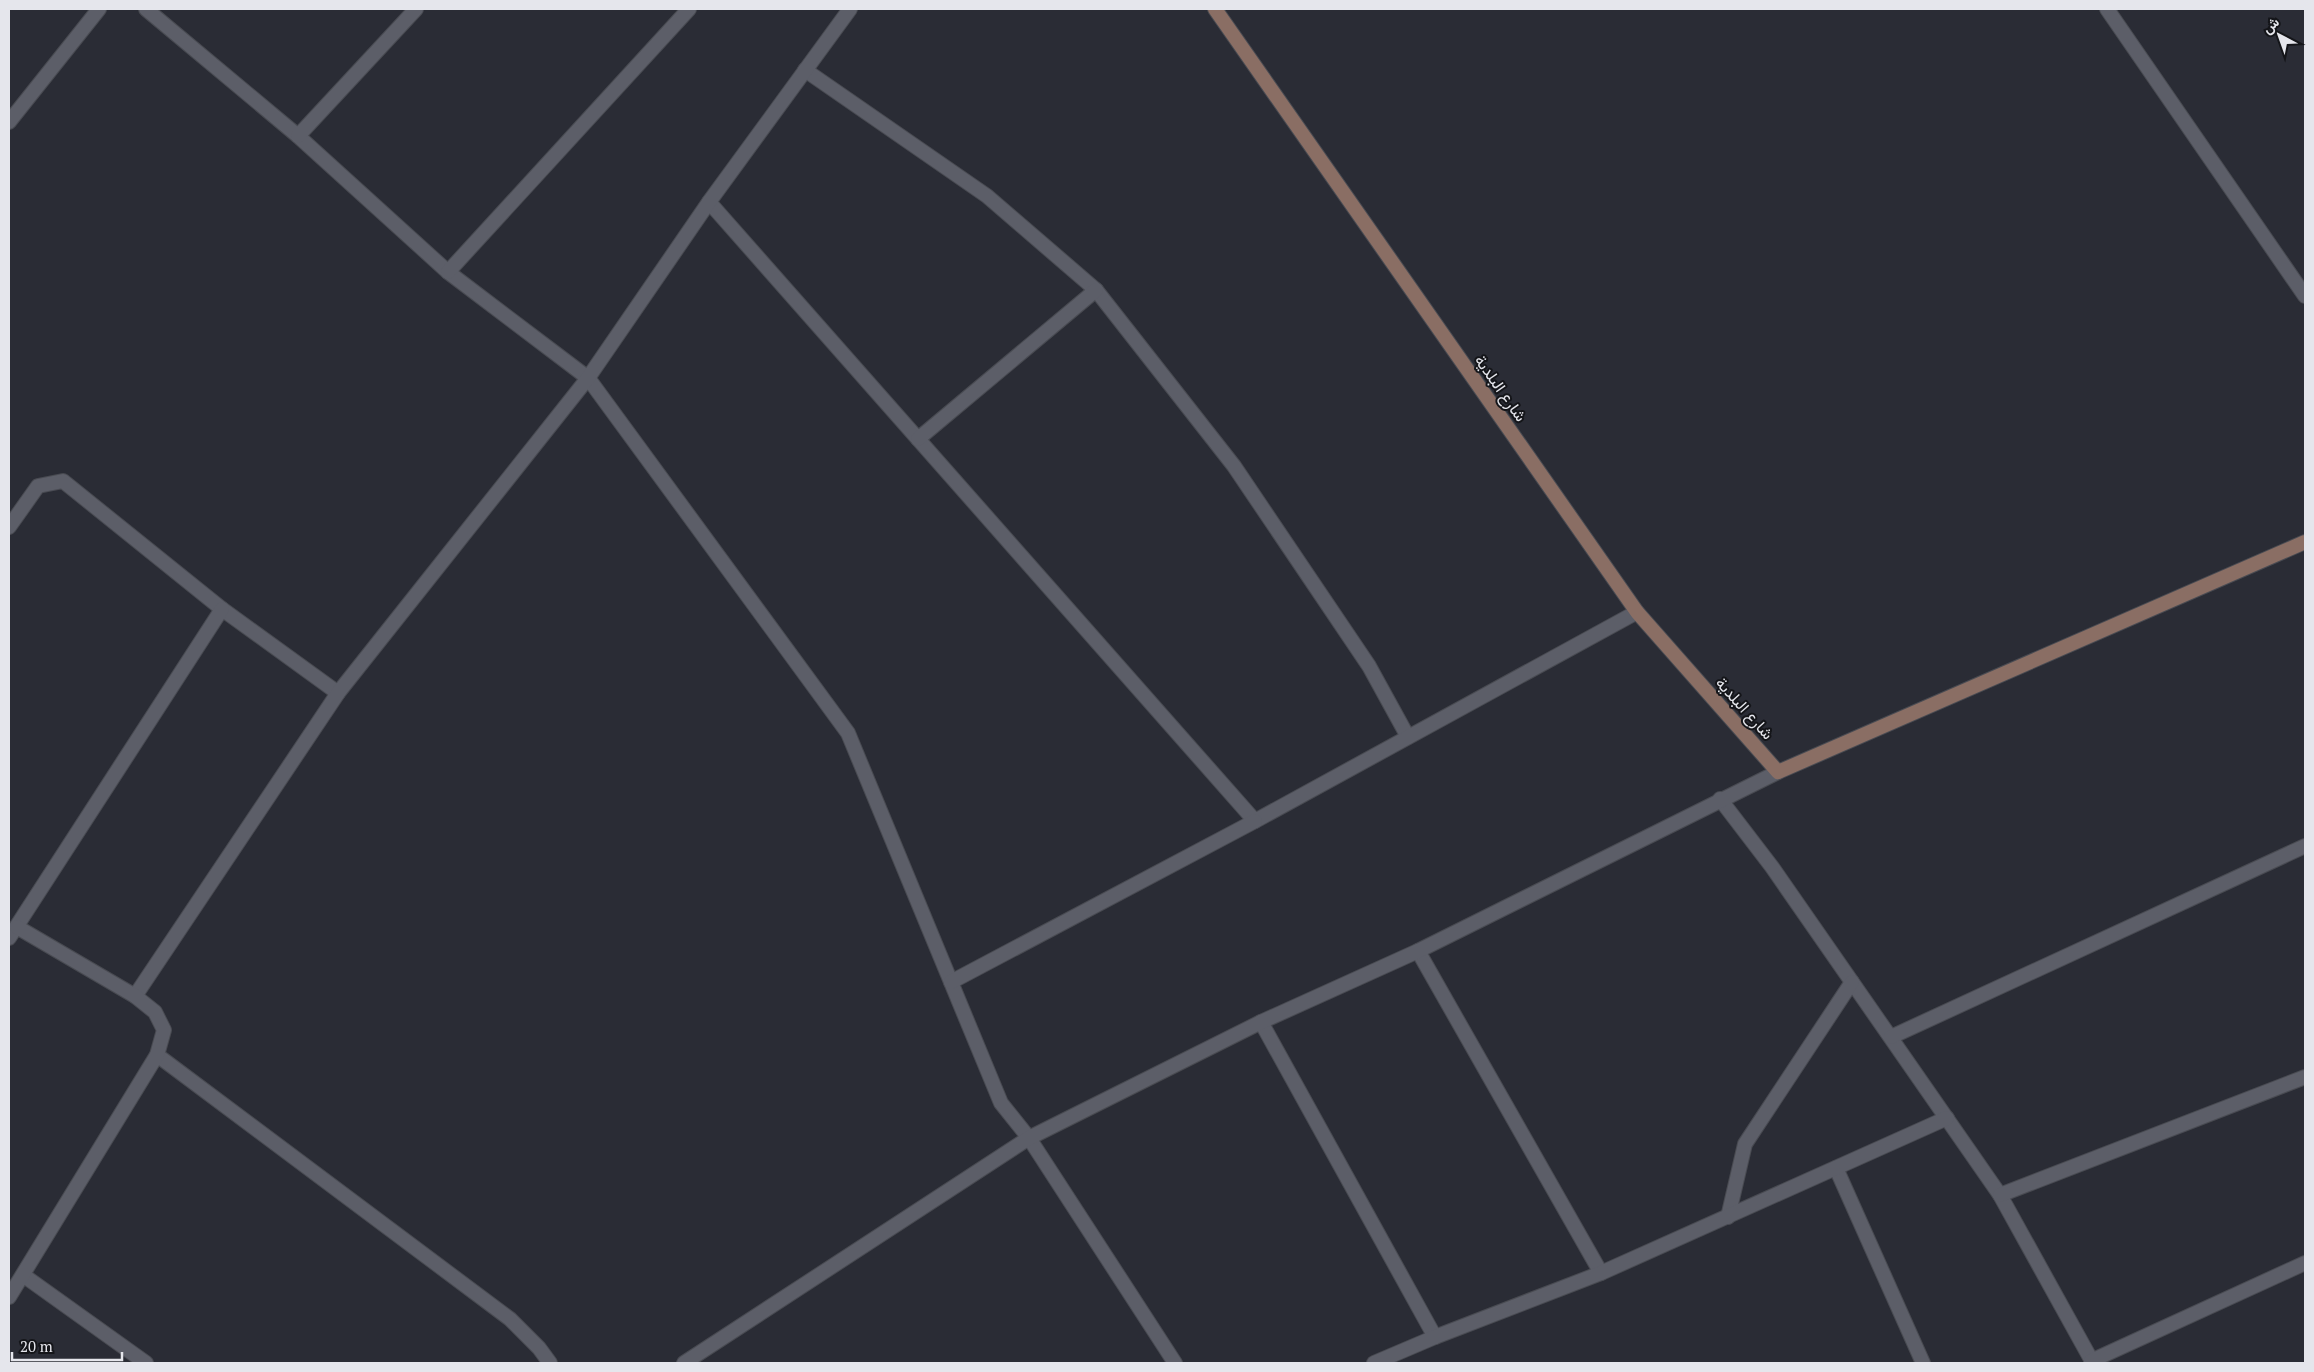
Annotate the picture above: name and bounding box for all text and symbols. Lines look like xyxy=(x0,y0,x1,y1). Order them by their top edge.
north arrow xyxy=(2254,10,2304,60)
text: ش xyxy=(2258,12,2283,38)
street label: شارع البلدية xyxy=(1469,350,1532,426)
street label: شارع البلدية xyxy=(1710,672,1779,745)
scale bar xyxy=(12,1330,122,1362)
text: 20 m xyxy=(20,1336,53,1356)

